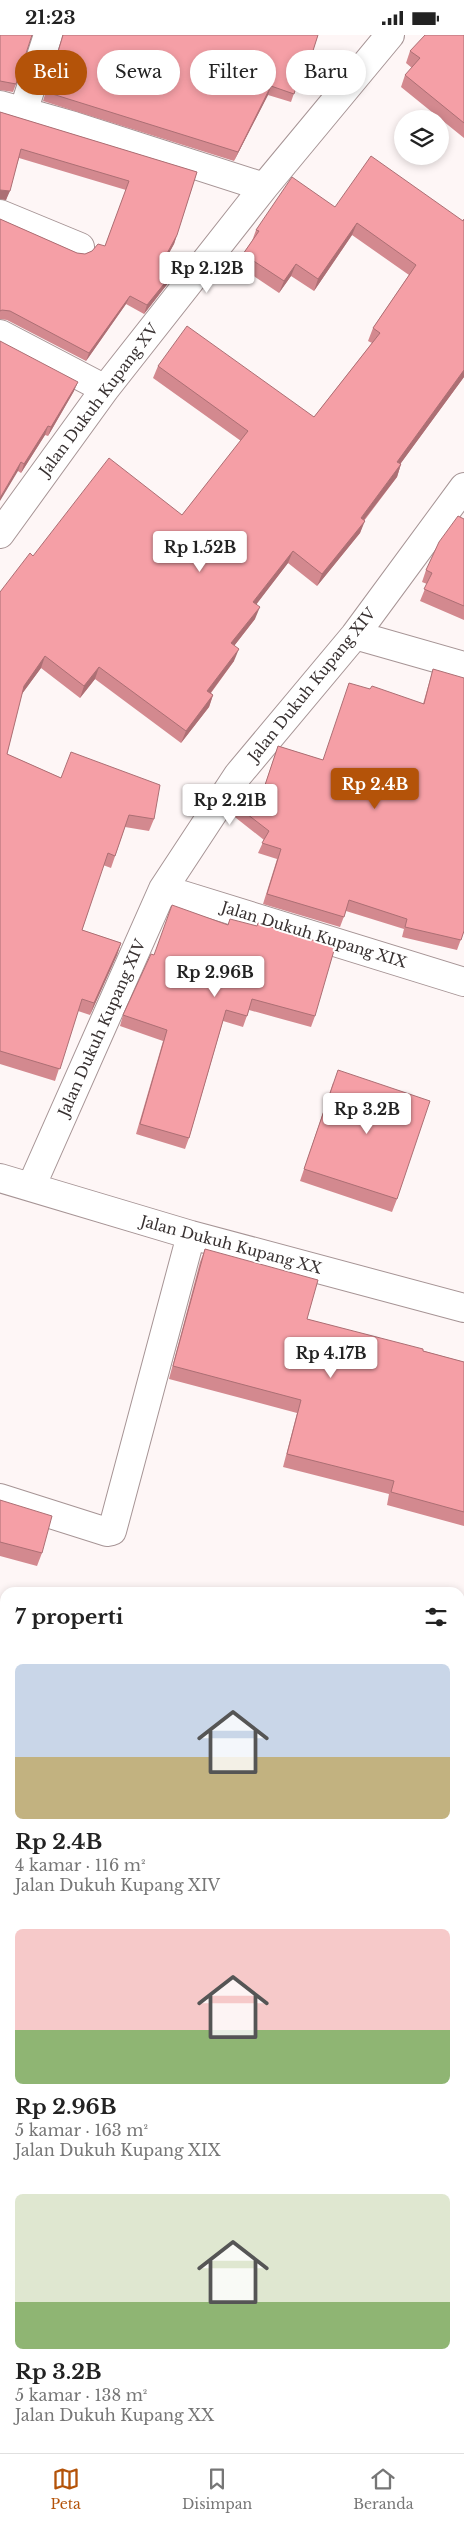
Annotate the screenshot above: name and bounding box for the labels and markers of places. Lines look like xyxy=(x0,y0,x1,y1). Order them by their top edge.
pin: Rp 2.12B xyxy=(155,251,259,294)
pin: Rp 1.52B xyxy=(148,531,252,573)
pin: Rp 2.4B xyxy=(329,767,421,810)
pin: Rp 2.21B xyxy=(178,783,282,826)
pin: Rp 2.96B xyxy=(163,955,267,998)
pin: Rp 3.2B xyxy=(321,1093,413,1135)
pin: Rp 4.17B xyxy=(279,1337,383,1379)

